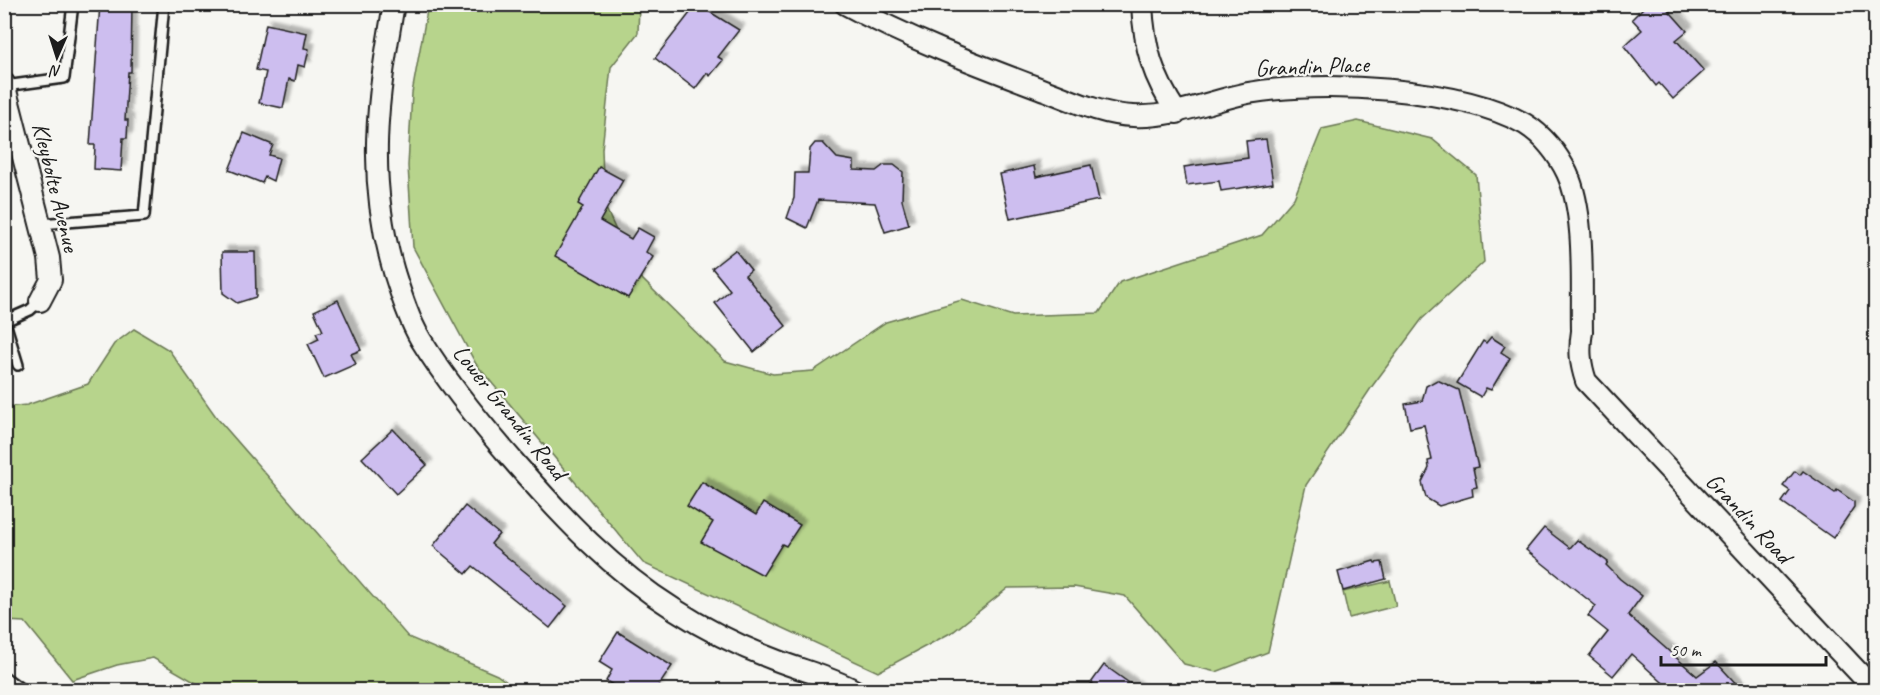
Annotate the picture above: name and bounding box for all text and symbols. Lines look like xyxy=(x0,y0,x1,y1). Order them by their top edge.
north arrow xyxy=(27,27,87,87)
street label: Grandin Place xyxy=(1255,49,1372,83)
text: N xyxy=(48,61,62,81)
street label: Kleybolte Avenue xyxy=(25,119,87,257)
street label: Lower Grandin Road xyxy=(446,338,576,488)
street label: Grandin Road xyxy=(1699,466,1801,572)
scale bar xyxy=(1661,629,1826,667)
text: 50 m xyxy=(1670,639,1703,661)

